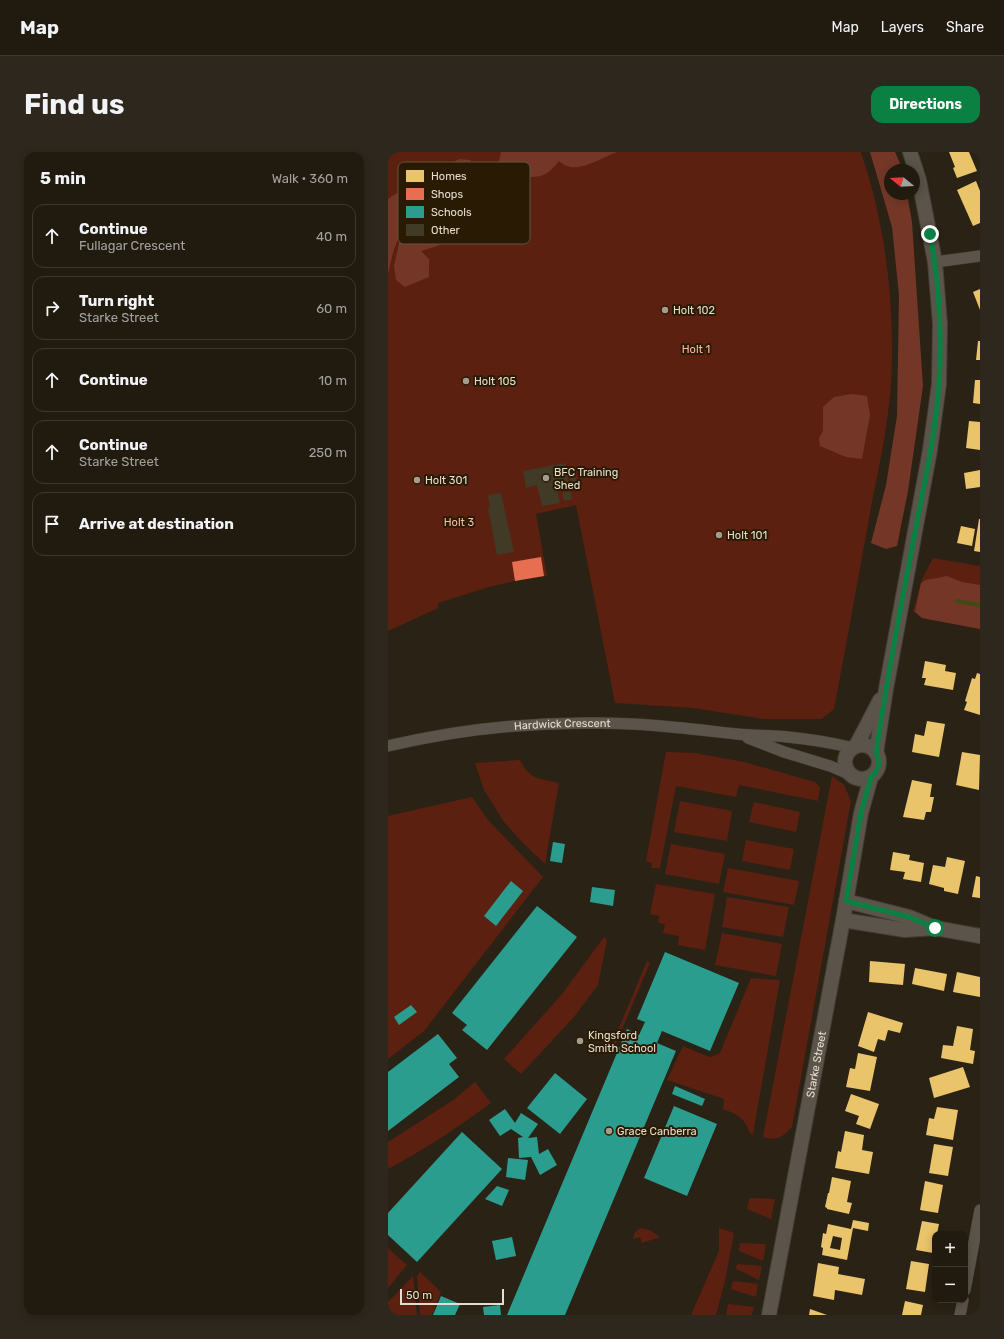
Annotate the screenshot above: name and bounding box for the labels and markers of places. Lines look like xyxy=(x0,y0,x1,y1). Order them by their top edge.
place label: Holt 102 xyxy=(673,304,715,317)
marker: Holt 102 xyxy=(660,305,670,315)
place label: Holt 105 xyxy=(474,375,517,388)
marker: Holt 105 xyxy=(461,376,471,386)
place label: BFC Training Shed xyxy=(554,466,618,492)
marker: BFC Training Shed xyxy=(541,473,551,483)
place label: Holt 301 xyxy=(425,474,467,487)
marker: Holt 301 xyxy=(412,475,422,485)
place label: Holt 101 xyxy=(727,529,767,542)
marker: Holt 101 xyxy=(714,530,724,540)
place label: Kingsford Smith School xyxy=(588,1029,656,1055)
marker: Kingsford Smith School xyxy=(575,1036,585,1046)
place label: Grace Canberra xyxy=(617,1125,697,1138)
marker: Grace Canberra xyxy=(604,1126,614,1136)

